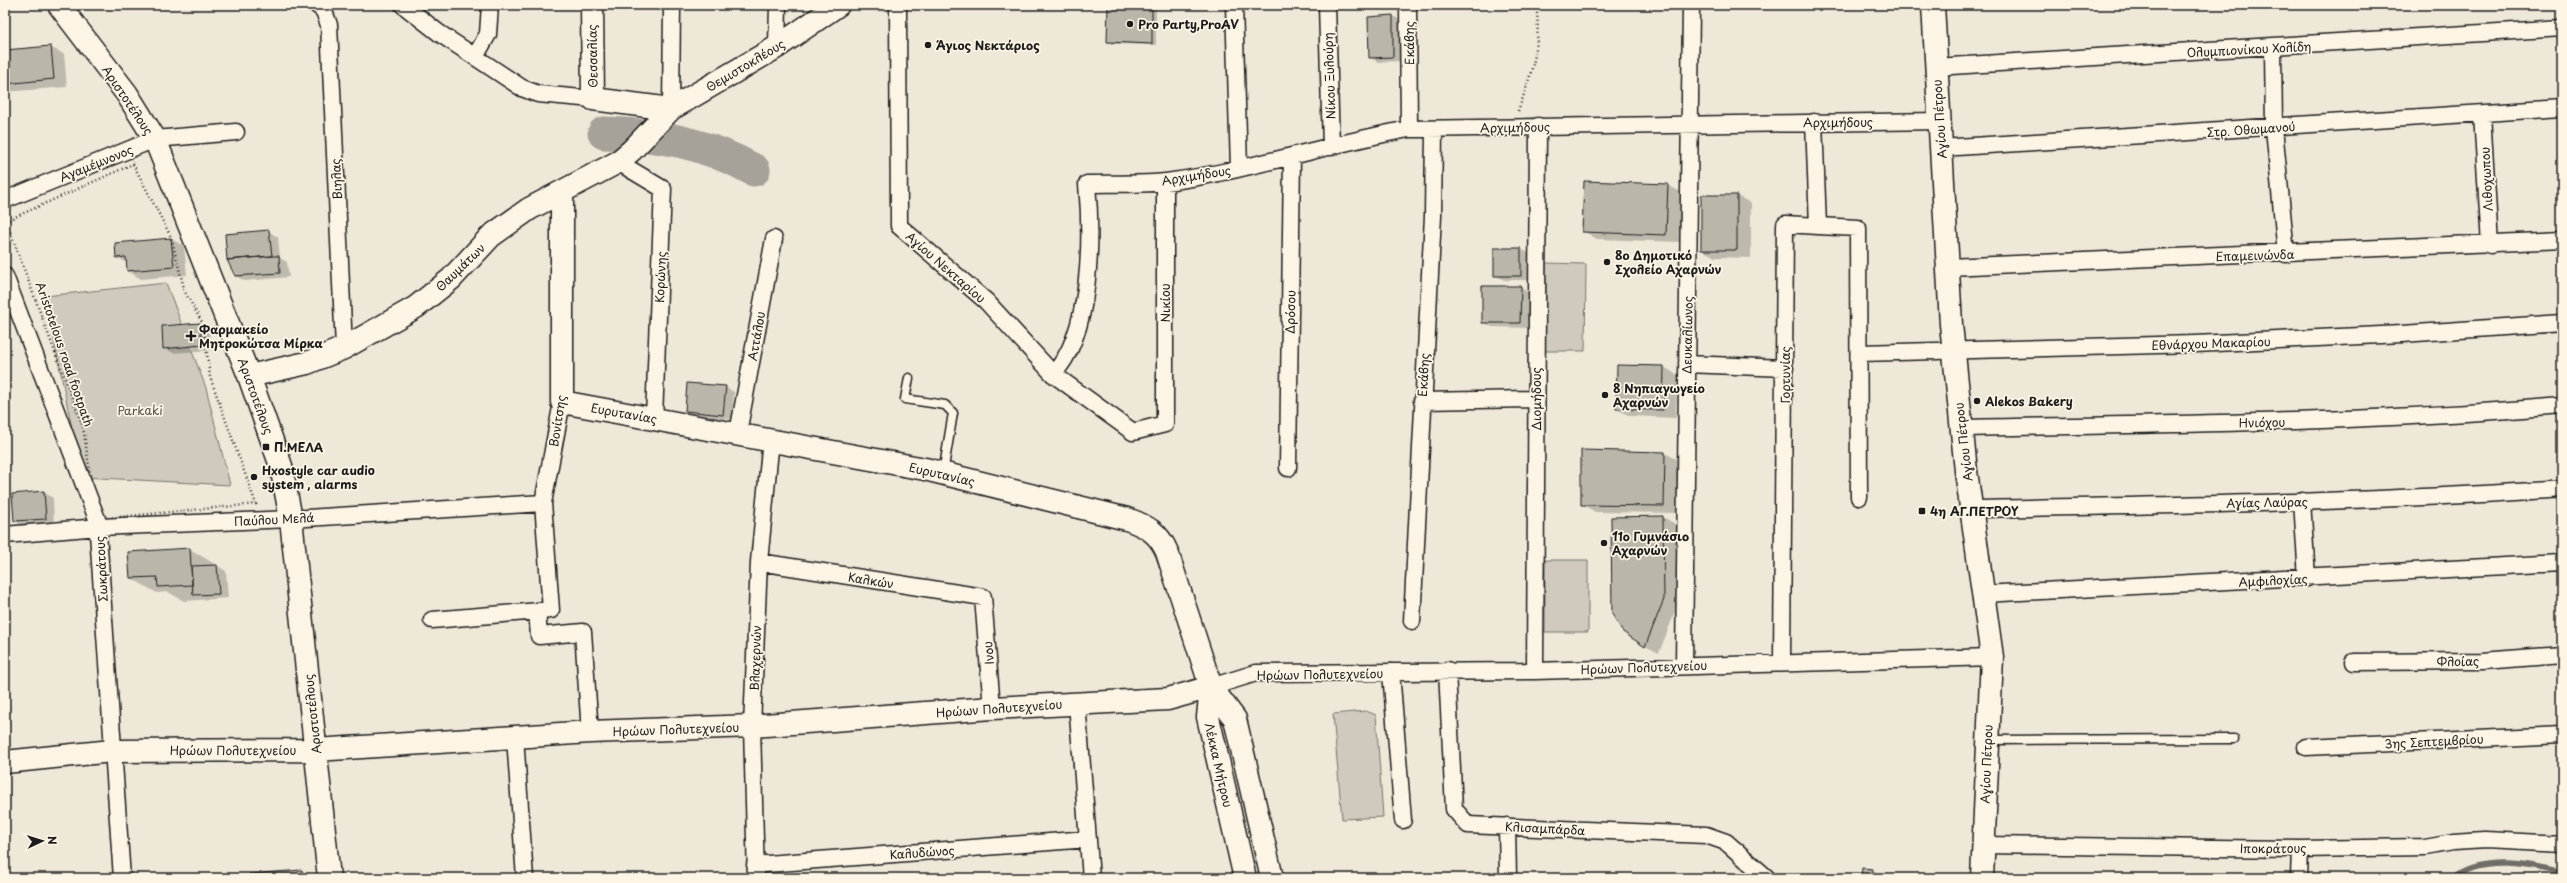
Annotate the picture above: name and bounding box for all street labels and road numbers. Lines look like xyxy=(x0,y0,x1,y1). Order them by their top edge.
street label: Εκάβης xyxy=(1400,21,1418,65)
street label: Θεσσαλίας xyxy=(582,24,602,88)
street label: Νίκου Ξυλούρη xyxy=(1318,32,1340,120)
street label: Θεμιστοκλέους xyxy=(702,34,788,96)
street label: Ολυμπιονίκου Χολίδη xyxy=(2186,37,2312,61)
street label: Αριστοτέλους xyxy=(98,62,158,138)
street label: Αγίου Πέτρου xyxy=(1927,79,1951,159)
street label: Αρχιμήδους xyxy=(1803,113,1873,131)
street label: Αρχιμήδους xyxy=(1480,117,1550,137)
street label: Στρ. Οθωμανού xyxy=(2206,117,2296,141)
street label: Αγαμέμνονος xyxy=(56,140,136,186)
street label: Λιθοχωπου xyxy=(2475,146,2497,212)
street label: Βιηλας xyxy=(326,158,346,200)
street label: Αρχιμήδους xyxy=(1160,161,1232,189)
street label: Αγίου Νεκταρίου xyxy=(902,227,990,307)
street label: Θαυμάτων xyxy=(431,239,489,295)
street label: Επαμεινώνδα xyxy=(2215,245,2295,265)
street label: Κορώνης xyxy=(650,251,670,303)
street label: Aristotelous road footpath xyxy=(32,279,98,429)
street label: Νικίου xyxy=(1156,283,1174,323)
street label: Δρόσου xyxy=(1281,290,1299,334)
street label: Δευκαλίωνος xyxy=(1677,296,1697,374)
street label: Αττάλου xyxy=(743,310,769,362)
street label: Εθνάρχου Μακαρίου xyxy=(2151,332,2271,354)
street label: Γορτυνίας xyxy=(1776,346,1794,404)
street label: Εκάβης xyxy=(1413,353,1433,397)
street label: Αριστοτέλους xyxy=(234,355,278,437)
street label: Διομήδους xyxy=(1527,367,1545,431)
street label: Βονίτσης xyxy=(544,394,570,448)
street label: Ευρυτανίας xyxy=(589,398,659,428)
street label: Αγίου Πέτρου xyxy=(1949,401,1977,482)
street label: Ηνιόχου xyxy=(2238,413,2286,431)
street label: Ευρυτανίας xyxy=(907,458,977,490)
street label: Αγίας Λαύρας xyxy=(2226,492,2308,512)
street label: Παύλου Μελά xyxy=(234,508,315,530)
street label: Σωκράτους xyxy=(90,536,112,602)
street label: Καλκών xyxy=(847,568,895,592)
street label: Αμφιλοχίας xyxy=(2238,569,2308,591)
street label: Βλαχερνών xyxy=(745,625,765,691)
street label: Ινου xyxy=(978,640,998,666)
street label: Φλοίας xyxy=(2437,652,2479,670)
street label: Ηρώων Πολυτεχνείου xyxy=(1580,656,1708,678)
street label: Ηρώων Πολυτεχνείου xyxy=(1257,664,1384,684)
street label: Αριστοτέλους xyxy=(299,673,325,755)
street label: Ηρώων Πολυτεχνείου xyxy=(935,695,1063,721)
street label: Ηρώων Πολυτεχνείου xyxy=(612,718,740,740)
street label: Λέκκα Μήτρου xyxy=(1201,721,1238,809)
street label: Αγίου Πέτρου xyxy=(1976,724,1996,804)
street label: 3ης Σεπτεμβρίου xyxy=(2384,729,2484,753)
street label: Ηρώων Πολυτεχνείου xyxy=(170,741,296,759)
street label: Κλισαμπάρδα xyxy=(1504,817,1586,839)
street label: Ιποκράτους xyxy=(2240,839,2306,857)
street label: Καλυδώνος xyxy=(889,841,955,863)

